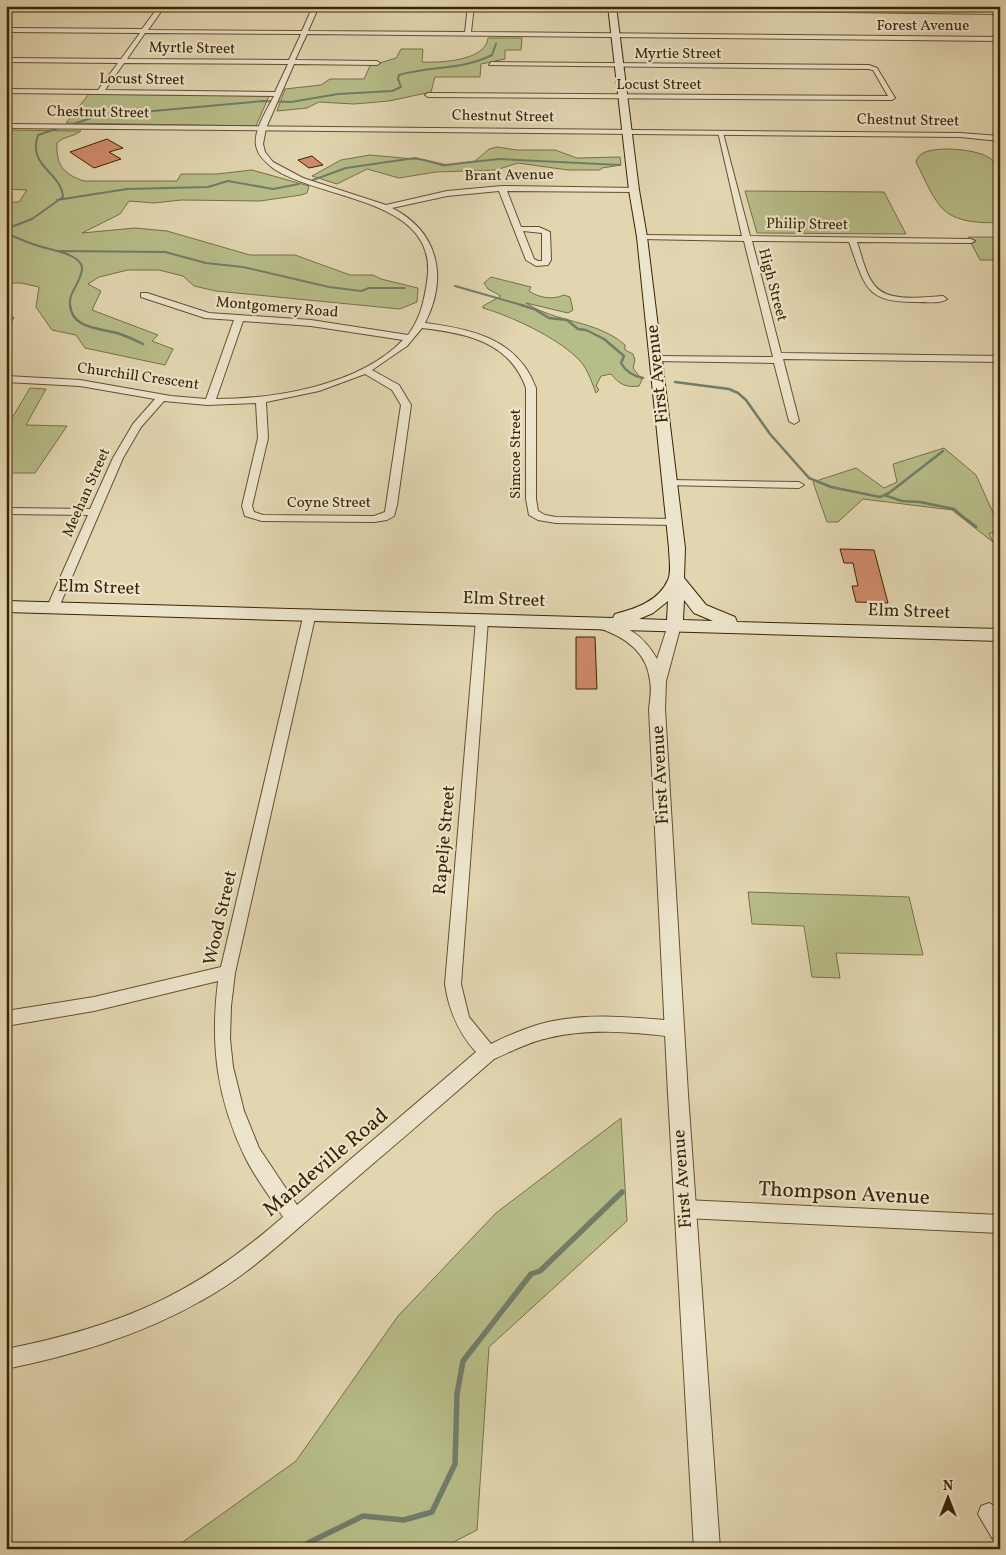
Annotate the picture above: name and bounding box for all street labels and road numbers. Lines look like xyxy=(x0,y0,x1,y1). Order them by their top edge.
street label: Forest Avenue xyxy=(877,16,969,37)
street label: Myrtle Street xyxy=(148,38,236,60)
street label: Myrtie Street xyxy=(635,44,721,65)
street label: Locust Street xyxy=(99,69,185,91)
street label: Locust Street xyxy=(616,75,702,96)
street label: Chestnut Street xyxy=(47,102,149,124)
street label: Chestnut Street xyxy=(452,106,554,128)
street label: Chestnut Street xyxy=(857,110,959,132)
street label: Brant Avenue xyxy=(464,165,554,187)
street label: Philip Street xyxy=(766,214,848,236)
street label: High Street xyxy=(752,246,792,324)
street label: Montgomery Road xyxy=(215,292,339,324)
street label: First Avenue xyxy=(640,323,676,425)
street label: Churchill Crescent xyxy=(76,358,200,396)
street label: Simcoe Street xyxy=(506,409,527,499)
street label: Meehan Street xyxy=(58,445,116,541)
street label: Coyne Street xyxy=(287,493,371,514)
street label: Elm Street xyxy=(57,574,141,602)
street label: Elm Street xyxy=(462,586,546,614)
street label: Elm Street xyxy=(867,598,951,626)
street label: First Avenue xyxy=(646,725,676,825)
street label: Rapelje Street xyxy=(428,784,462,896)
street label: Wood Street xyxy=(198,868,244,968)
street label: Mandeville Road xyxy=(257,1102,395,1224)
street label: First Avenue xyxy=(667,1129,699,1229)
street label: Thompson Avenue xyxy=(757,1175,931,1213)

